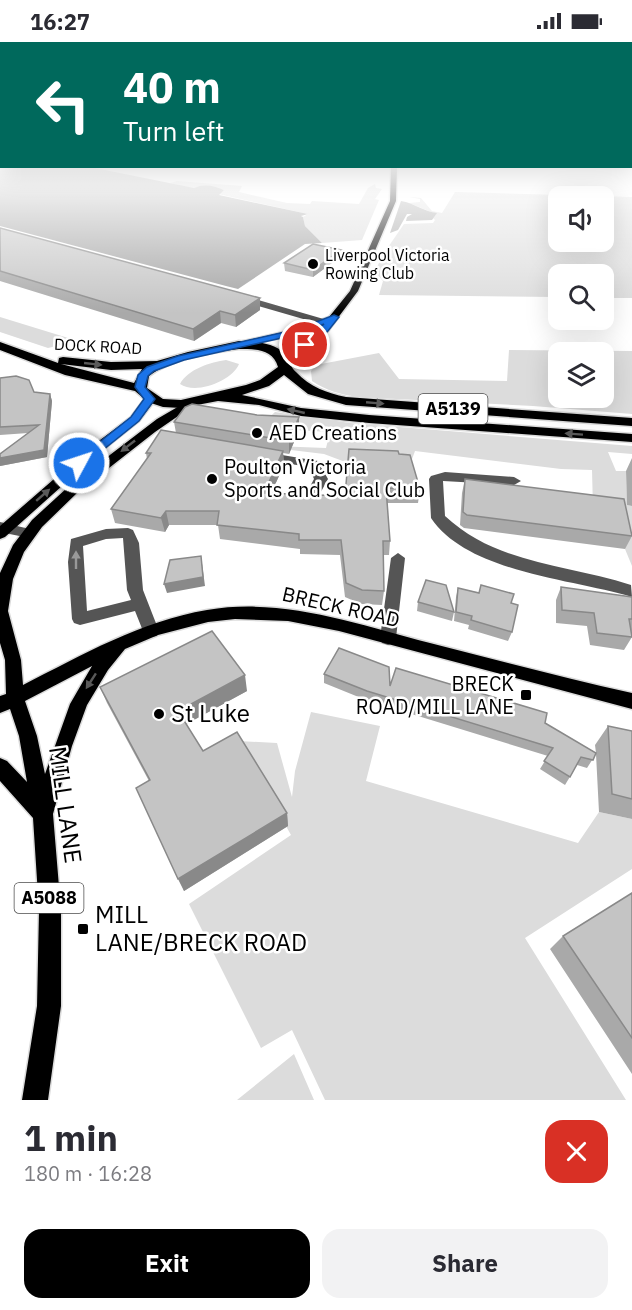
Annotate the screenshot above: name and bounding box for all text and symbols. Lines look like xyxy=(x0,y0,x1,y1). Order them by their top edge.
text: 16:27 xyxy=(30,7,90,36)
text: 40 m xyxy=(123,60,221,115)
icon: left xyxy=(24,66,102,144)
text: Turn left xyxy=(123,113,224,148)
map controls xyxy=(548,186,614,408)
button: sound xyxy=(548,186,614,252)
place label: Liverpool Victoria Rowing Club xyxy=(325,245,450,283)
marker: Liverpool Victoria Rowing Club xyxy=(306,257,320,271)
button: search xyxy=(548,264,614,330)
pin xyxy=(279,319,330,370)
icon: arrive xyxy=(288,328,321,361)
street label: DOCK ROAD xyxy=(53,334,143,358)
button: layers xyxy=(548,342,614,408)
one-way arrow xyxy=(83,359,102,369)
road number: A5139 xyxy=(418,394,488,424)
one-way arrow xyxy=(365,398,384,408)
one-way arrow xyxy=(287,405,305,415)
place label: AED Creations xyxy=(269,419,397,446)
marker: AED Creations xyxy=(250,426,264,440)
one-way arrow xyxy=(564,429,583,438)
position arrow xyxy=(47,431,111,495)
one-way arrow xyxy=(121,440,136,452)
place label: Poulton Victoria Sports and Social Club xyxy=(224,453,425,503)
marker: Poulton Victoria Sports and Social Club xyxy=(205,472,219,486)
one-way arrow xyxy=(35,488,51,501)
one-way arrow xyxy=(71,551,81,570)
street label: BRECK ROAD xyxy=(280,580,403,633)
place label: BRECK ROAD/MILL LANE xyxy=(356,670,514,720)
one-way arrow xyxy=(86,673,97,690)
marker: BRECK ROAD/MILL LANE xyxy=(519,688,533,702)
place label: St Luke xyxy=(171,697,250,729)
marker: St Luke xyxy=(152,707,166,721)
street label: MILL LANE xyxy=(42,744,90,865)
road number: A5088 xyxy=(14,883,84,913)
place label: MILL LANE/BRECK ROAD xyxy=(95,898,307,958)
marker: MILL LANE/BRECK ROAD xyxy=(76,922,90,936)
text: 1 min xyxy=(24,1114,118,1161)
button: close xyxy=(545,1120,608,1183)
text: 180 m · 16:28 xyxy=(24,1160,152,1187)
button: Exit xyxy=(24,1229,310,1298)
button: Share xyxy=(322,1229,608,1298)

